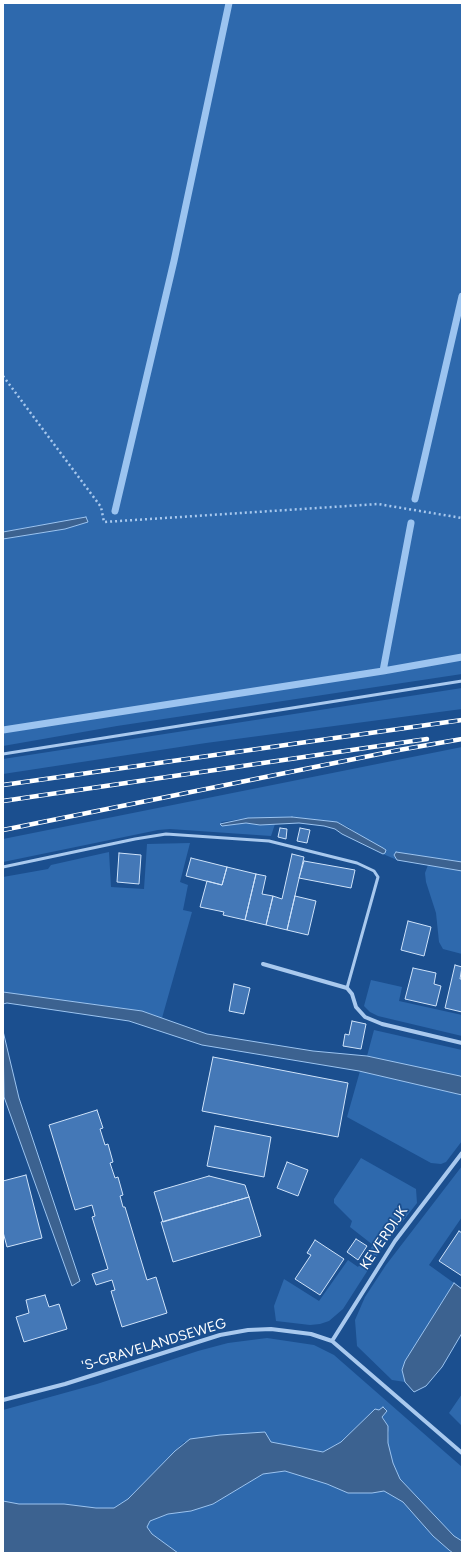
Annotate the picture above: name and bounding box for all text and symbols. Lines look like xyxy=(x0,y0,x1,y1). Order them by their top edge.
street label: KEVERDIJK xyxy=(357,1203,411,1273)
street label: 'S-GRAVELANDSEWEG xyxy=(80,1315,228,1375)

